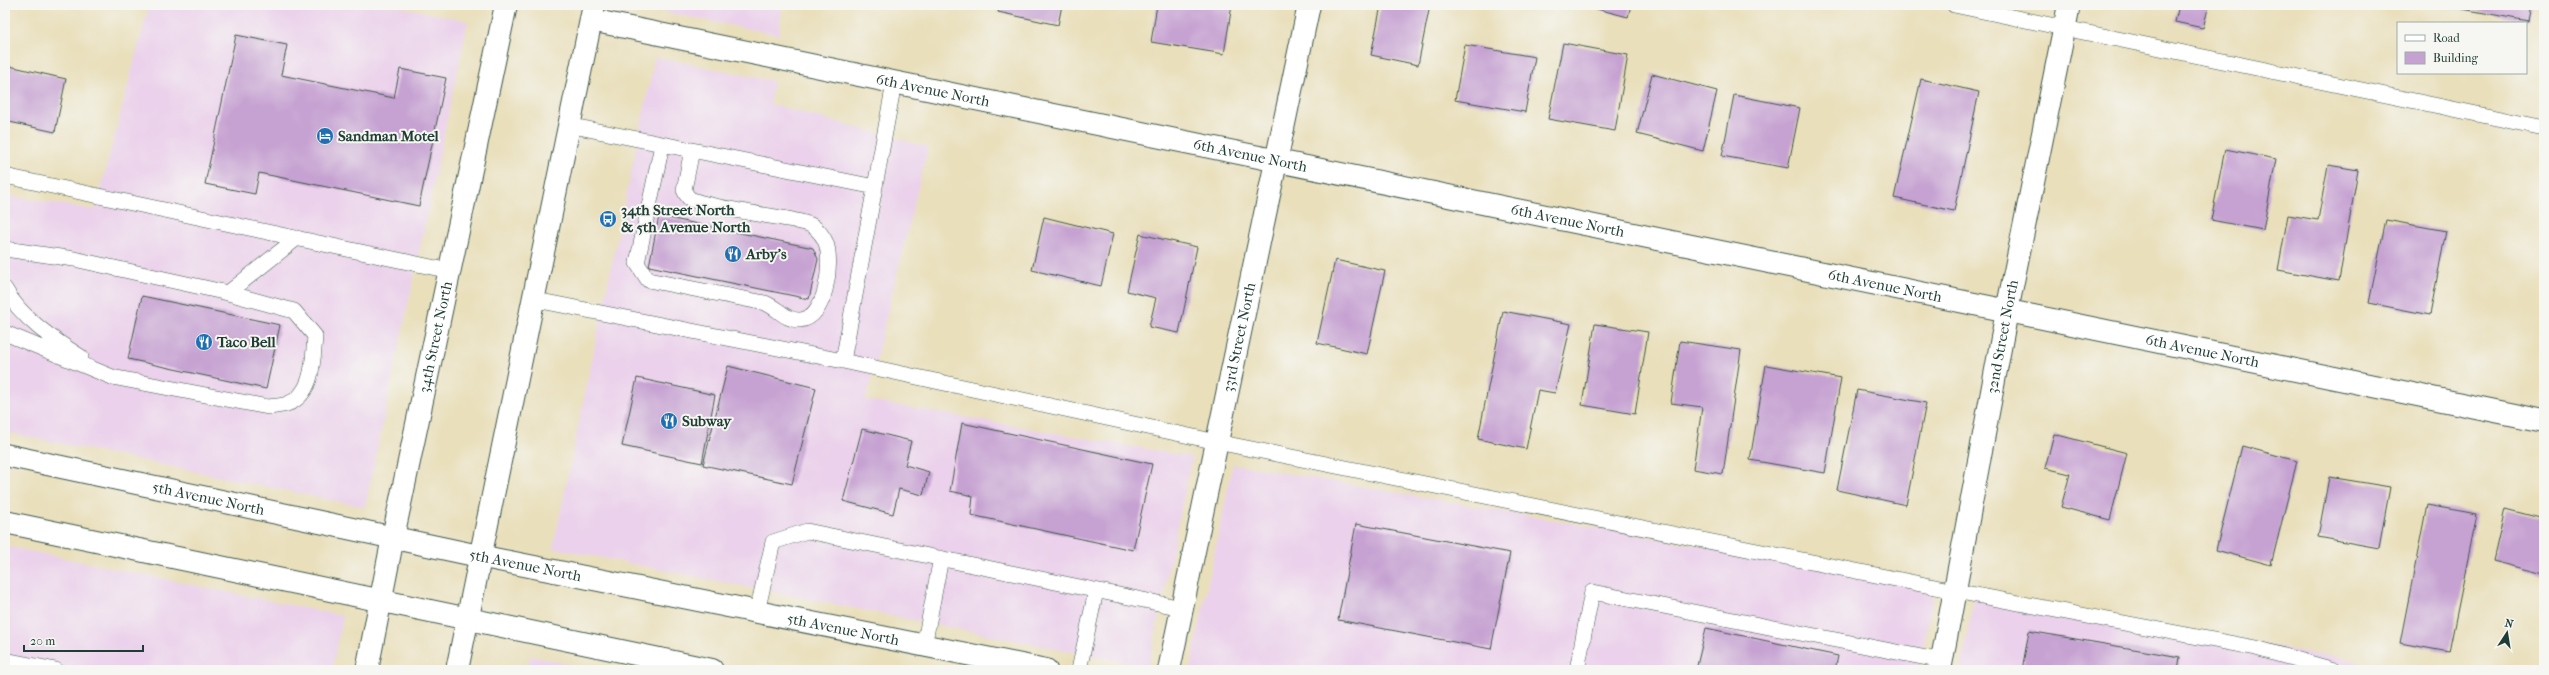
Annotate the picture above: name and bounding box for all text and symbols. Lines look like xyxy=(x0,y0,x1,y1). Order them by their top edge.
legend xyxy=(2397,22,2527,74)
text: Road xyxy=(2433,31,2460,45)
text: Building xyxy=(2433,51,2478,65)
street label: 6th Avenue North xyxy=(874,70,992,111)
hotel icon: Sandman Motel xyxy=(315,126,335,146)
place label: Sandman Motel xyxy=(338,127,440,145)
street label: 6th Avenue North xyxy=(1192,135,1309,176)
street label: 6th Avenue North xyxy=(1509,200,1627,241)
place label: 34th Street North & 5th Avenue North xyxy=(621,201,751,236)
bus stop icon: 34th Street North & 5th Avenue North xyxy=(598,209,618,229)
restaurant icon: Arby's xyxy=(723,244,743,264)
place label: Arby's xyxy=(745,245,787,263)
street label: 6th Avenue North xyxy=(1827,265,1944,306)
street label: 32nd Street North xyxy=(1983,278,2022,395)
street label: 34th Street North xyxy=(415,279,456,394)
street label: 33rd Street North xyxy=(1219,280,1259,394)
street label: 6th Avenue North xyxy=(2144,330,2261,371)
restaurant icon: Taco Bell xyxy=(194,332,214,352)
place label: Taco Bell xyxy=(216,333,276,351)
restaurant icon: Subway xyxy=(659,411,679,431)
place label: Subway xyxy=(682,412,732,430)
street label: 5th Avenue North xyxy=(151,478,267,519)
street label: 5th Avenue North xyxy=(468,545,584,586)
street label: 5th Avenue North xyxy=(785,609,901,649)
north arrow xyxy=(2487,613,2527,653)
text: N xyxy=(2504,616,2515,631)
scale bar xyxy=(24,627,143,653)
text: 20 m xyxy=(30,634,55,648)

